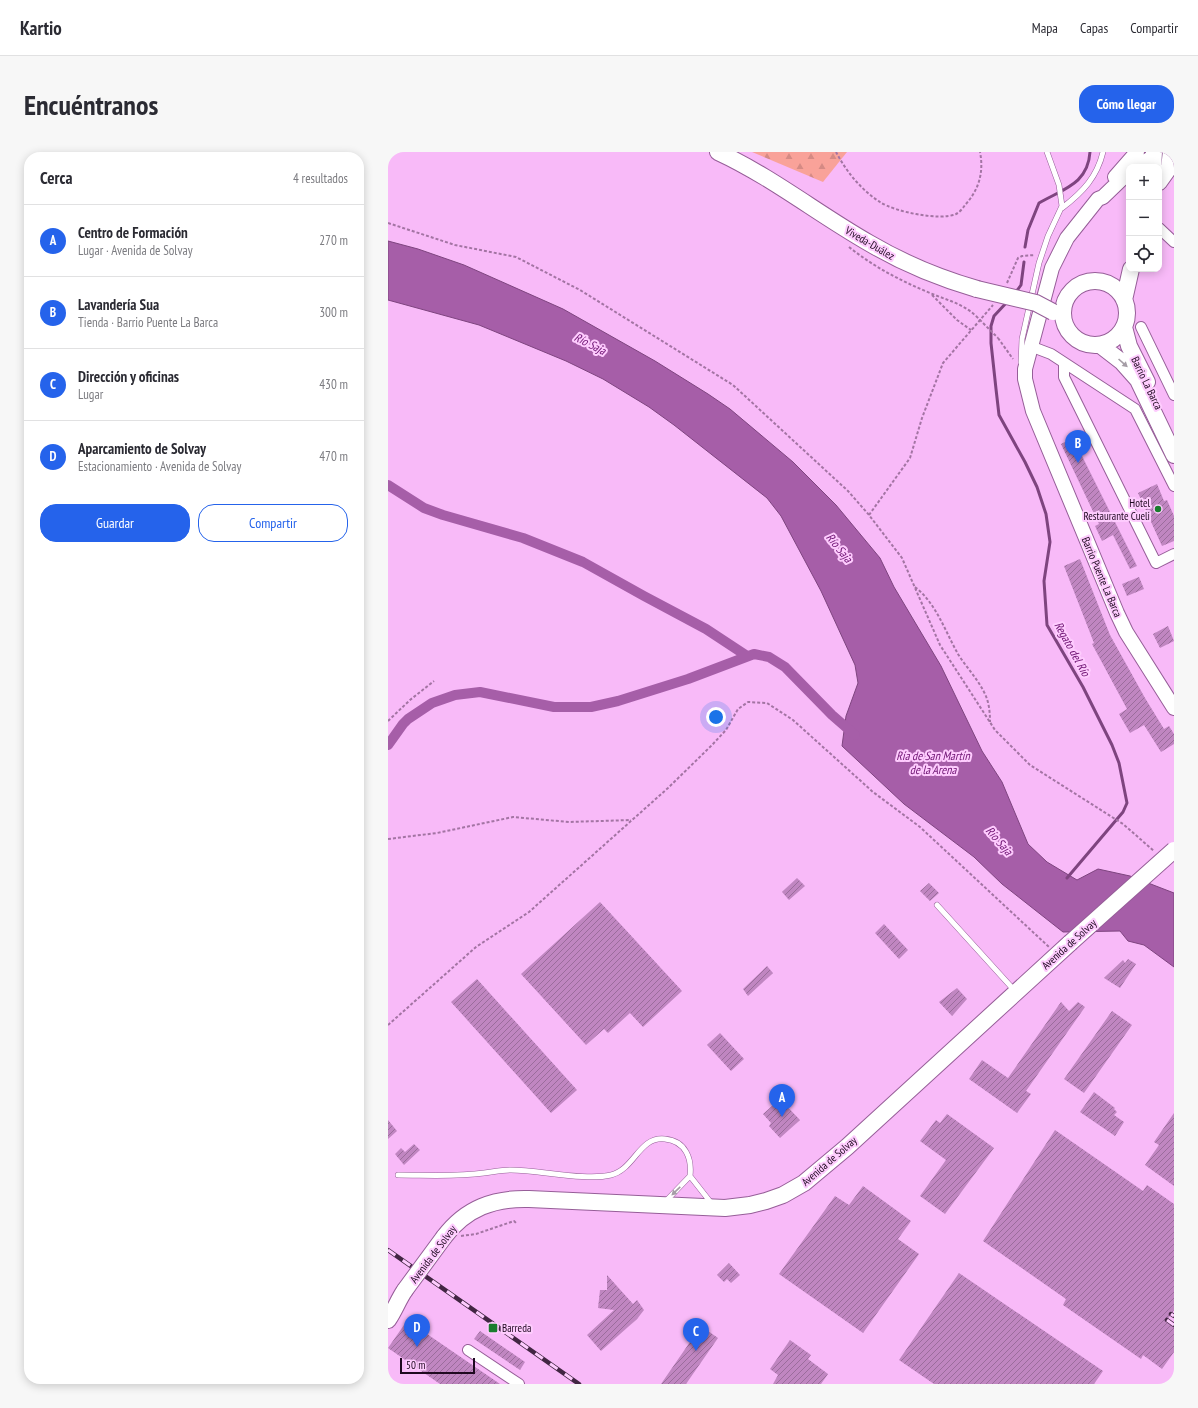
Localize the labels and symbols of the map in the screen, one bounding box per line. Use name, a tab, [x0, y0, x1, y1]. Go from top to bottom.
street label: Viveda-Duález	[842, 223, 897, 263]
water label: Río Saja	[572, 329, 610, 358]
street label: Barrio La Barca	[1128, 354, 1166, 412]
one-way arrow	[1117, 359, 1128, 368]
pin: B	[1065, 430, 1091, 463]
place label: Hotel Restaurante Cueli	[1083, 496, 1150, 523]
marker: Hotel Restaurante Cueli	[1153, 504, 1163, 514]
water label: Río Saja	[823, 530, 856, 566]
street label: Barrio Puente La Barca	[1079, 535, 1125, 619]
water label: Regato del Río	[1051, 619, 1094, 679]
your location	[706, 707, 726, 727]
water label: Ría de San Martín de la Arena	[896, 748, 970, 777]
water label: Río Saja	[983, 823, 1017, 859]
street label: Avenida de Solvay	[1039, 915, 1100, 972]
pin: A	[769, 1084, 795, 1117]
street label: Avenida de Solvay	[798, 1133, 860, 1189]
one-way arrow	[672, 1186, 681, 1195]
street label: Avenida de Solvay	[407, 1222, 460, 1286]
pin: D	[404, 1314, 430, 1347]
pin: C	[683, 1318, 709, 1351]
place label: Barreda	[502, 1321, 531, 1335]
marker: Barreda	[487, 1322, 499, 1334]
scale bar	[400, 1356, 475, 1375]

